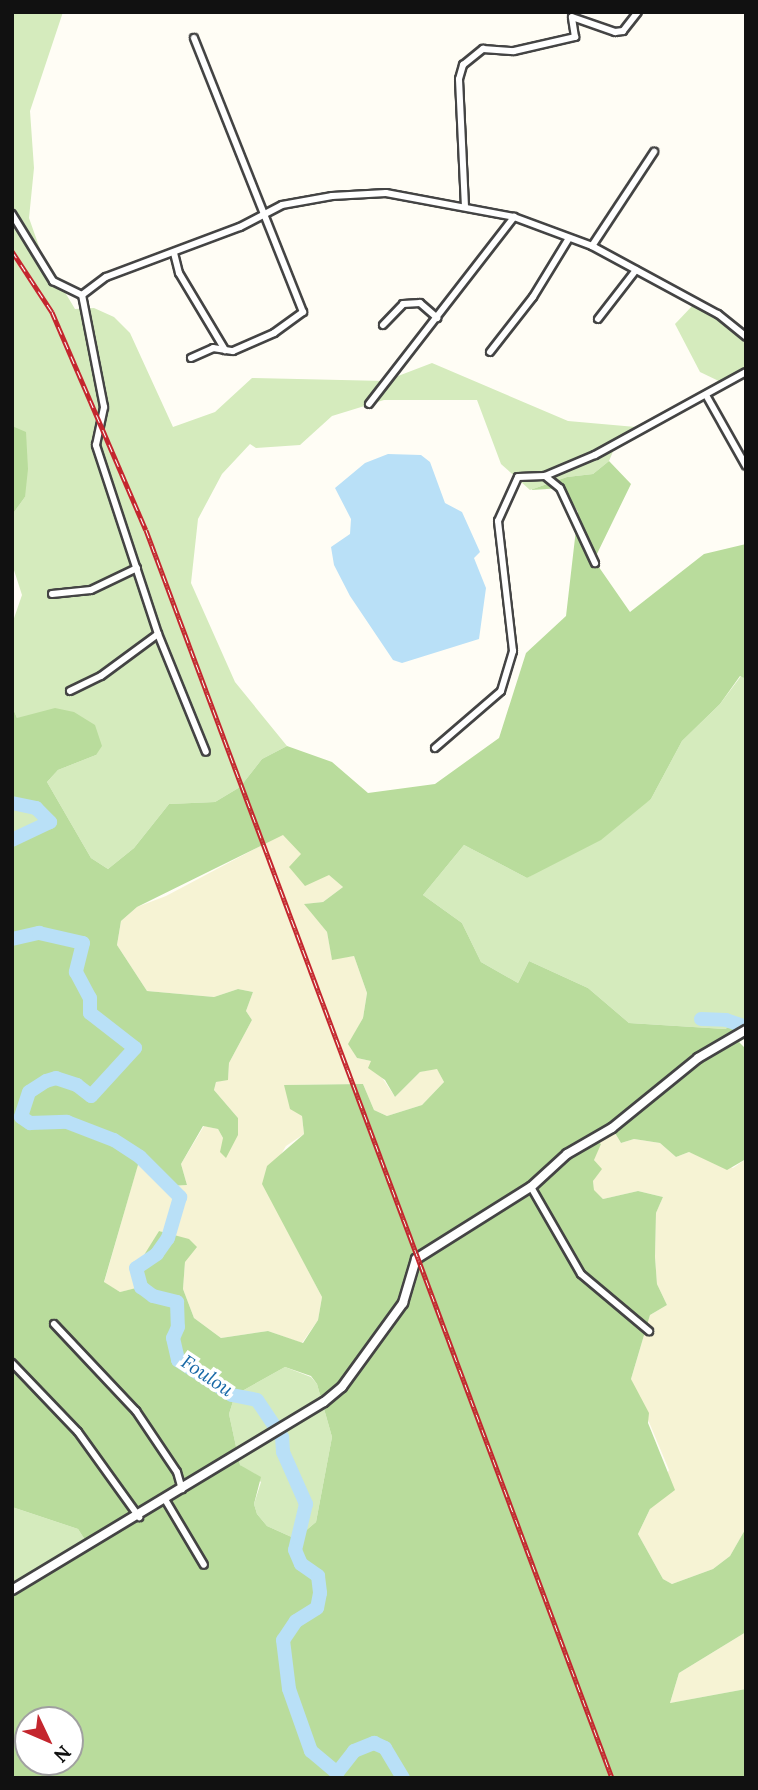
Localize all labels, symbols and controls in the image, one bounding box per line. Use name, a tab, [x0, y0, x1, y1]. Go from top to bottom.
water label: Foulou	[177, 1351, 237, 1401]
north arrow	[14, 1706, 84, 1776]
text: N	[49, 1741, 76, 1768]

